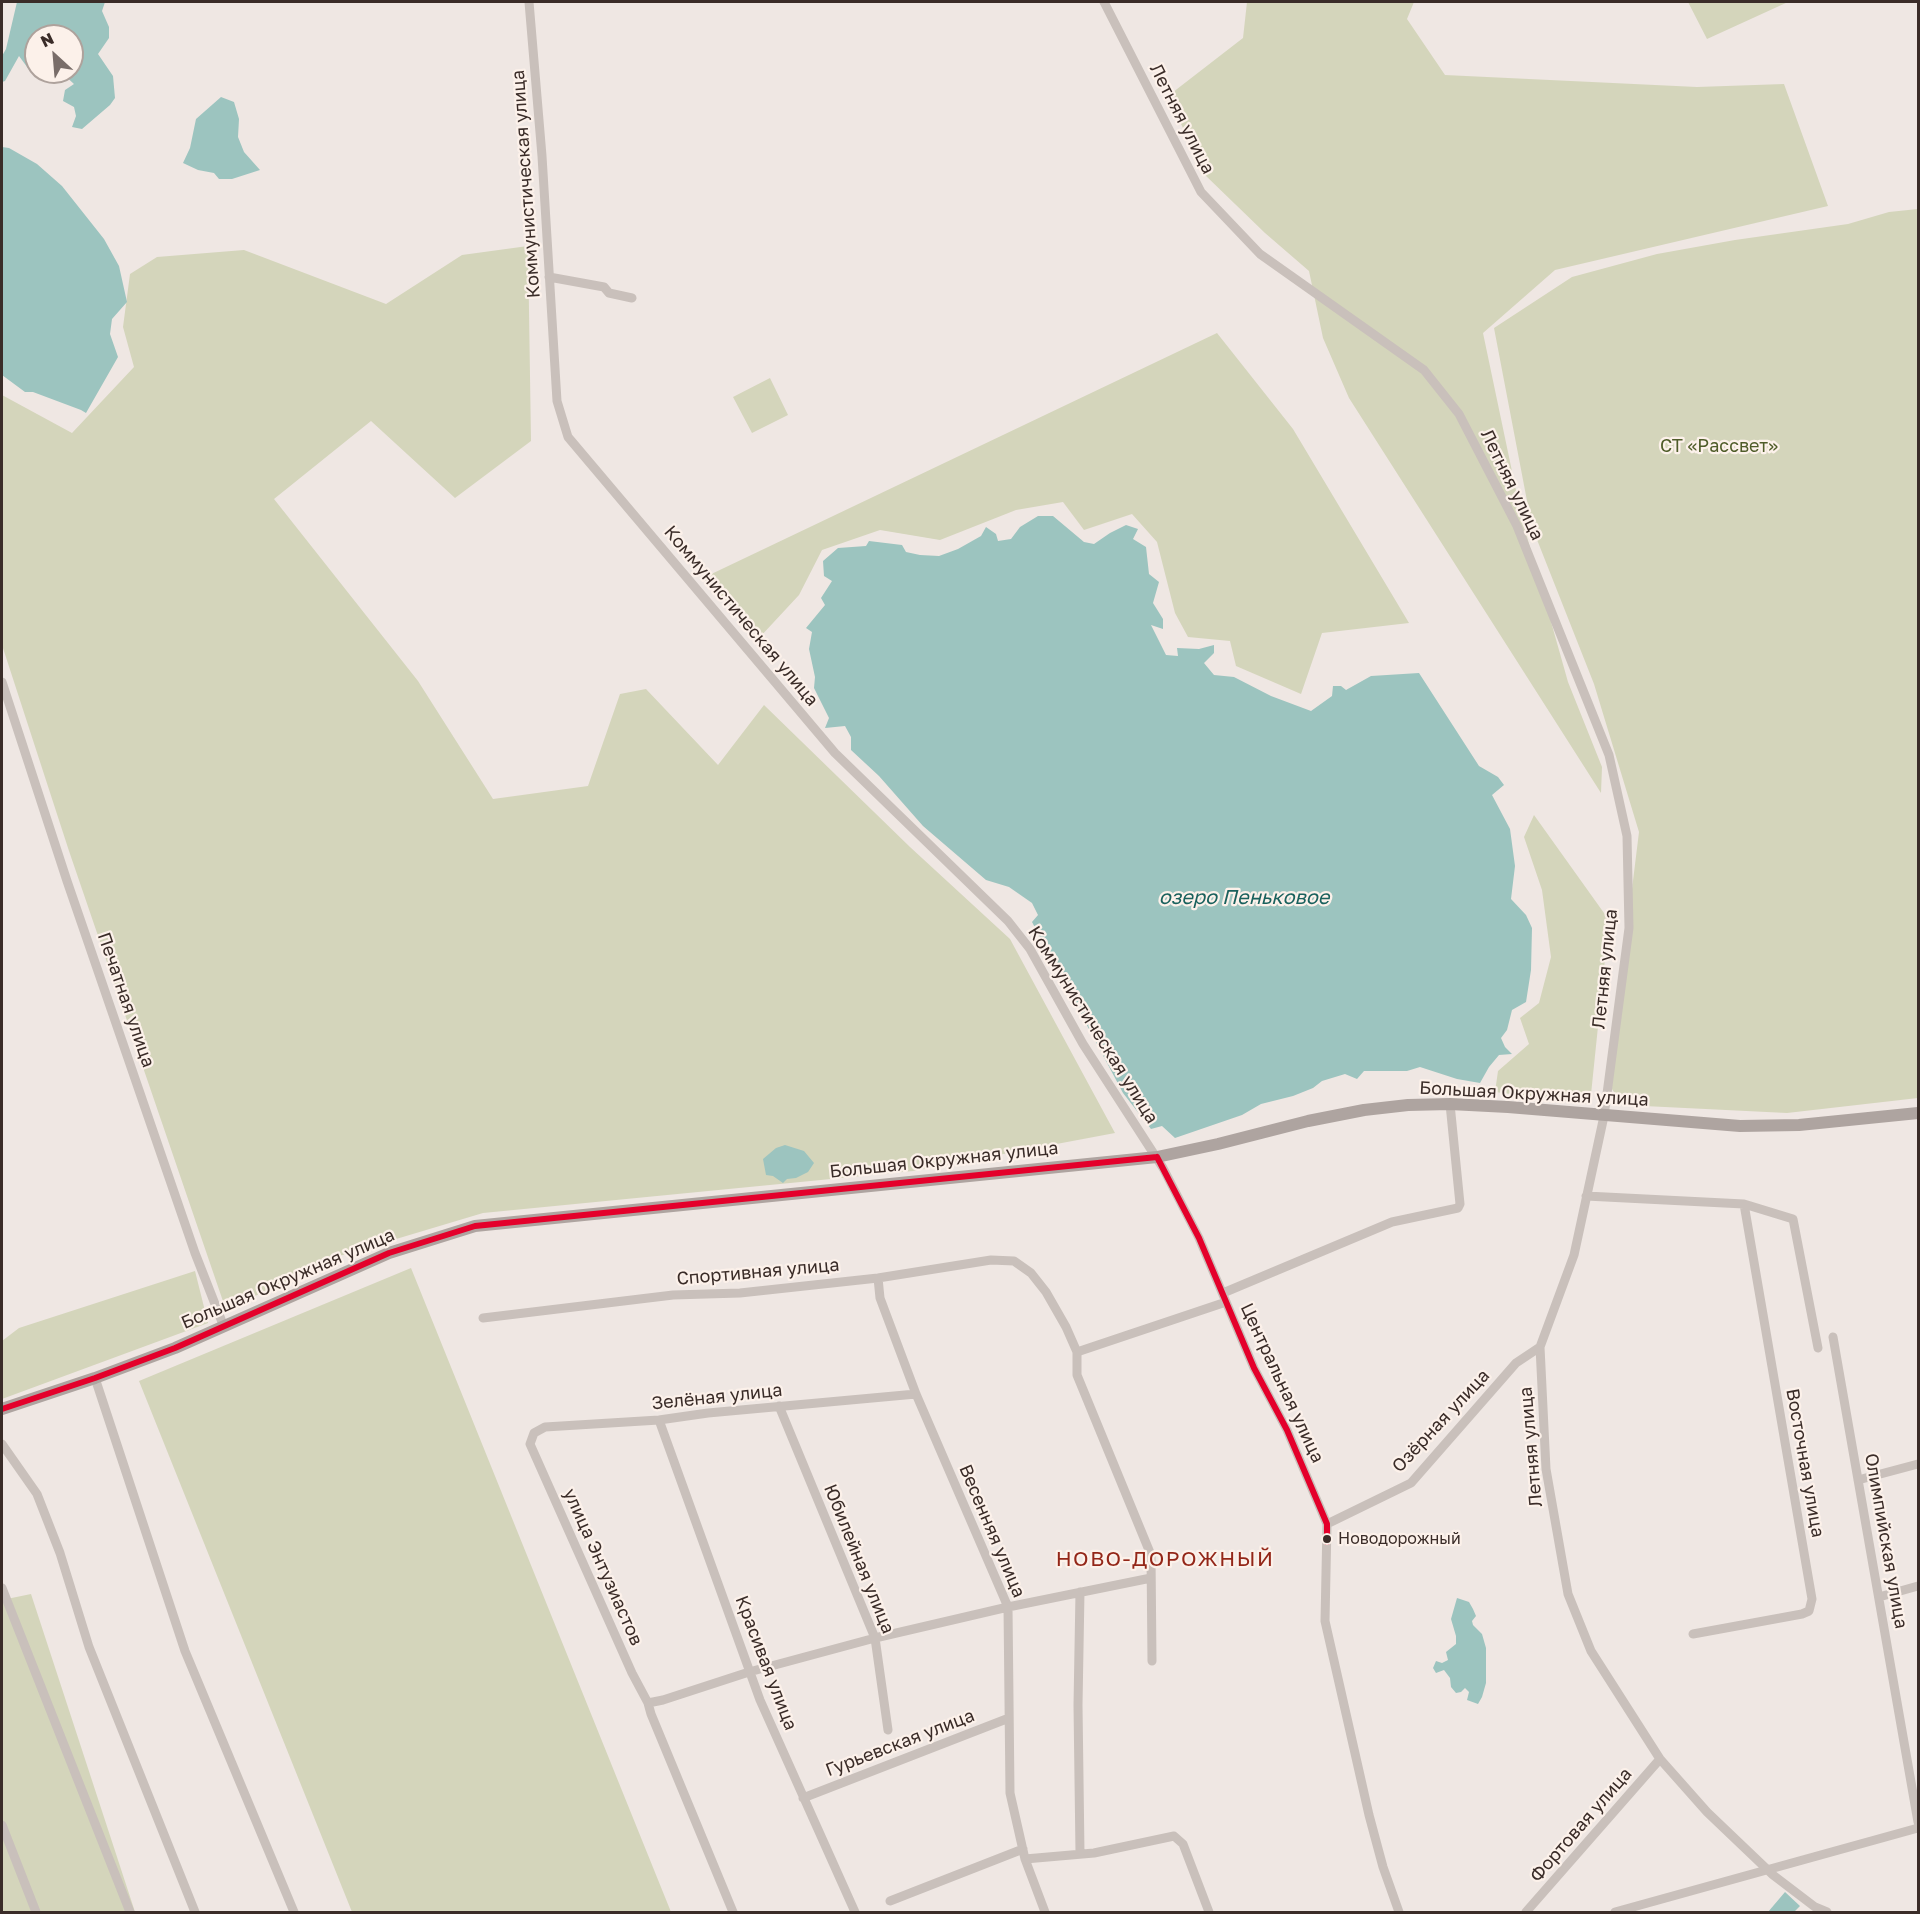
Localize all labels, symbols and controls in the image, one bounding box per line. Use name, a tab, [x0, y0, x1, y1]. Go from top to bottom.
north arrow	[24, 24, 84, 84]
text: N	[37, 28, 57, 51]
street label: Летняя улица	[1145, 60, 1219, 178]
street label: Коммунистическая улица	[507, 69, 545, 299]
street label: Летняя улица	[1476, 426, 1548, 544]
park label: СТ «Рассвет»	[1660, 435, 1778, 457]
street label: Коммунистическая улица	[659, 521, 823, 711]
water label: озеро Пеньковое	[1159, 886, 1329, 910]
street label: Летняя улица	[1588, 908, 1622, 1030]
street label: Коммунистическая улица	[1023, 922, 1163, 1128]
street label: Печатная улица	[93, 930, 159, 1070]
street label: Большая Окружная улица	[1419, 1077, 1649, 1111]
street label: Большая Окружная улица	[829, 1137, 1059, 1183]
street label: Большая Окружная улица	[178, 1224, 398, 1334]
street label: Спортивная улица	[676, 1254, 840, 1290]
street label: Центральная улица	[1236, 1300, 1328, 1466]
street label: Озёрная улица	[1388, 1365, 1494, 1477]
street label: Зелёная улица	[651, 1379, 783, 1415]
street label: Летняя улица	[1515, 1386, 1547, 1508]
street label: Восточная улица	[1781, 1387, 1829, 1539]
street label: Олимпийская улица	[1860, 1452, 1912, 1630]
street label: Весенняя улица	[954, 1461, 1030, 1601]
street label: Юбилейная улица	[819, 1481, 899, 1637]
street label: улица Энтузиастов	[559, 1485, 647, 1649]
place label: Новодорожный	[1338, 1529, 1461, 1549]
marker: Новодорожный	[1321, 1533, 1333, 1545]
district label: НОВО-ДОРОЖНЫЙ	[1056, 1546, 1274, 1572]
street label: Красивая улица	[730, 1593, 802, 1733]
street label: Гурьевская улица	[823, 1705, 977, 1781]
street label: Фортовая улица	[1525, 1763, 1637, 1887]

